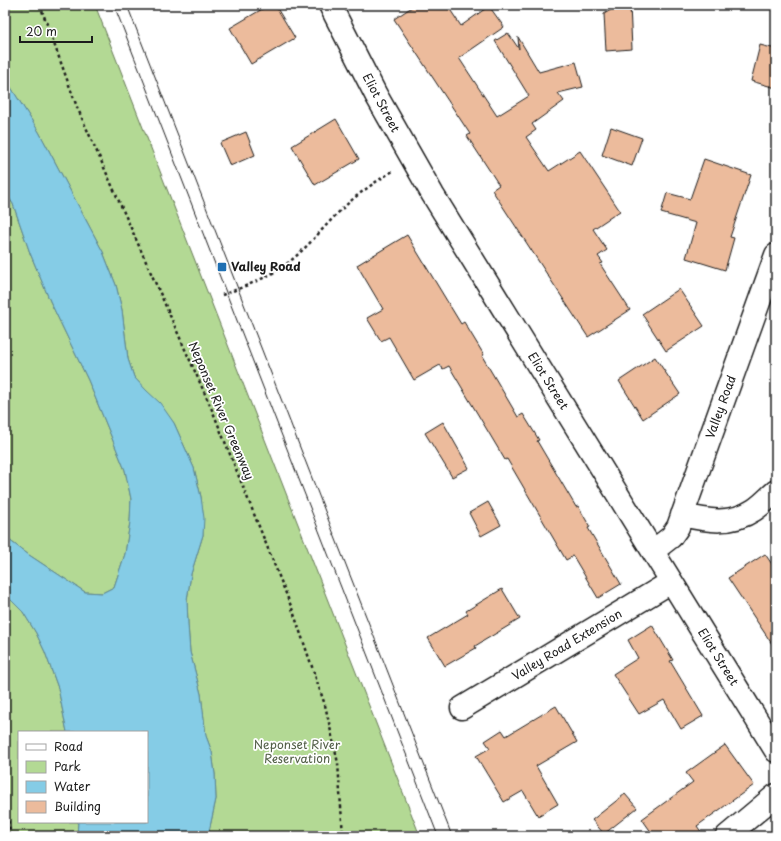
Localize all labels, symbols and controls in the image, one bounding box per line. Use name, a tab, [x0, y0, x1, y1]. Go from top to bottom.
scale bar	[20, 18, 92, 44]
text: 20 m	[26, 22, 57, 40]
street label: Eliot Street	[359, 70, 405, 135]
place label: Valley Road	[231, 257, 301, 275]
marker: Valley Road	[216, 261, 228, 273]
street label: Neponset River Greenway	[185, 339, 259, 482]
street label: Eliot Street	[524, 348, 574, 413]
street label: Valley Road	[700, 372, 740, 441]
street label: Valley Road Extension	[508, 604, 625, 684]
street label: Eliot Street	[694, 624, 744, 689]
legend	[18, 731, 148, 823]
park label: Neponset River Reservation	[254, 735, 341, 767]
text: Road	[54, 737, 83, 755]
text: Park	[54, 757, 81, 775]
text: Water	[54, 777, 91, 795]
text: Building	[54, 797, 101, 815]

